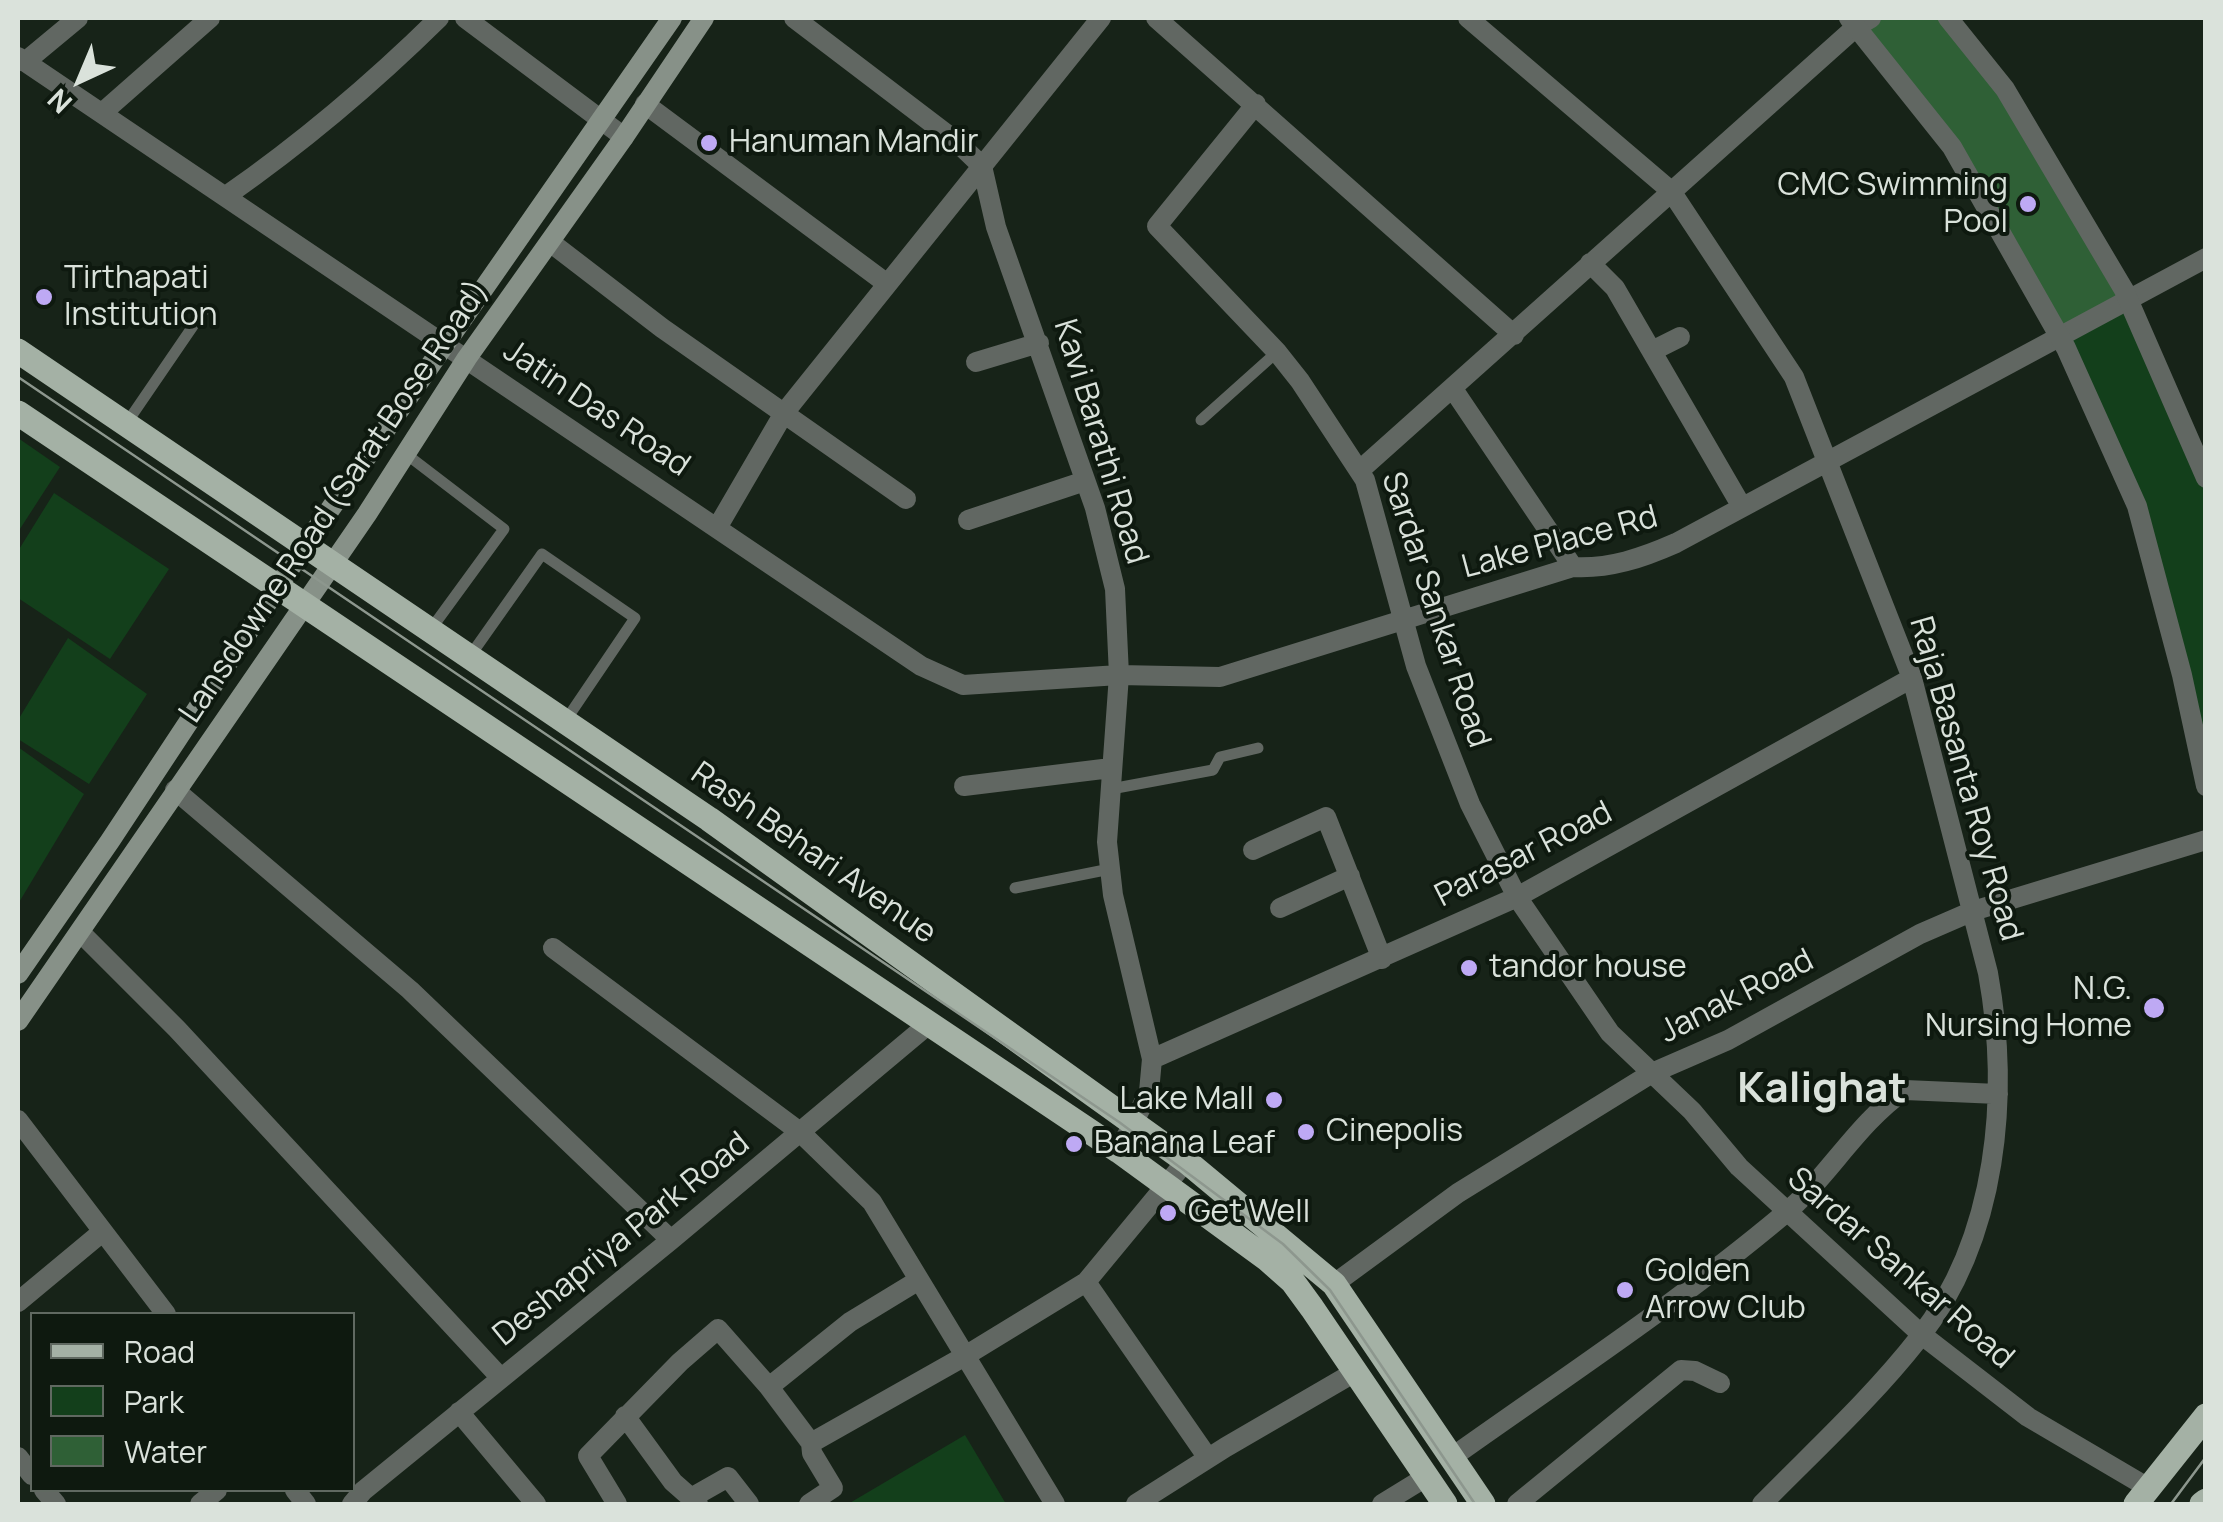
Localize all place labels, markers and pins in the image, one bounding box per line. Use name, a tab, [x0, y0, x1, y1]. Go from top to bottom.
place label: Hanuman Mandir	[729, 124, 979, 162]
marker: Hanuman Mandir	[698, 132, 720, 154]
place label: CMC Swimming Pool	[1777, 167, 2008, 242]
marker: CMC Swimming Pool	[2017, 193, 2039, 215]
place label: Tirthapati Institution	[64, 260, 218, 335]
marker: Tirthapati Institution	[33, 286, 55, 308]
place label: tandor house	[1489, 949, 1687, 987]
marker: tandor house	[1458, 957, 1480, 979]
place label: N.G. Nursing Home	[1925, 971, 2132, 1046]
marker: N.G. Nursing Home	[2141, 995, 2167, 1021]
place label: Lake Mall	[1120, 1081, 1254, 1119]
marker: Lake Mall	[1263, 1089, 1285, 1111]
place label: Cinepolis	[1326, 1113, 1463, 1151]
marker: Cinepolis	[1295, 1121, 1317, 1143]
place label: Banana Leaf	[1094, 1125, 1275, 1163]
marker: Banana Leaf	[1063, 1133, 1085, 1155]
place label: Get Well	[1188, 1194, 1310, 1232]
marker: Get Well	[1157, 1202, 1179, 1224]
place label: Golden Arrow Club	[1645, 1253, 1806, 1328]
marker: Golden Arrow Club	[1614, 1279, 1636, 1301]

